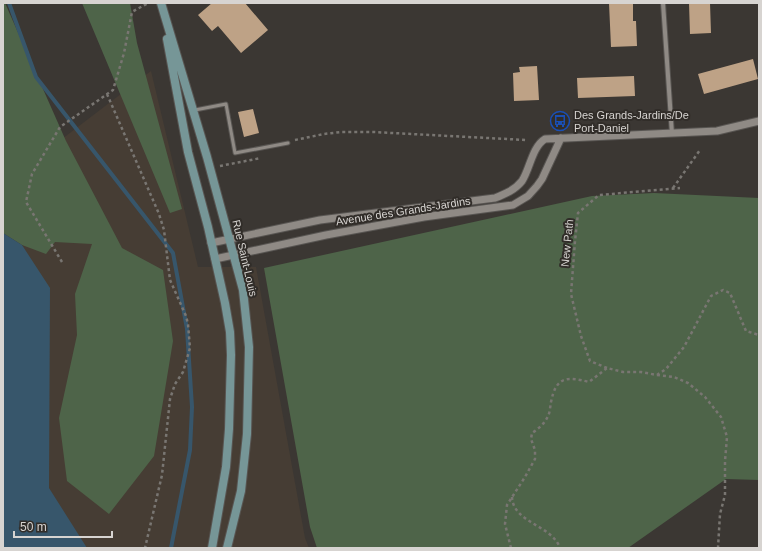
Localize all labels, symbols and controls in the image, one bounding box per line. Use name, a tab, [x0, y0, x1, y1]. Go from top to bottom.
place label: Des Grands-Jardins/De Port-Daniel	[574, 109, 689, 134]
bus stop icon: Des Grands-Jardins/De Port-Daniel	[549, 110, 571, 132]
street label: Avenue des Grands-Jardins	[335, 194, 472, 228]
street label: Rue Saint-Louis	[230, 219, 260, 298]
street label: New Path	[559, 219, 575, 267]
scale bar	[14, 513, 112, 539]
text: 50 m	[20, 520, 47, 534]

